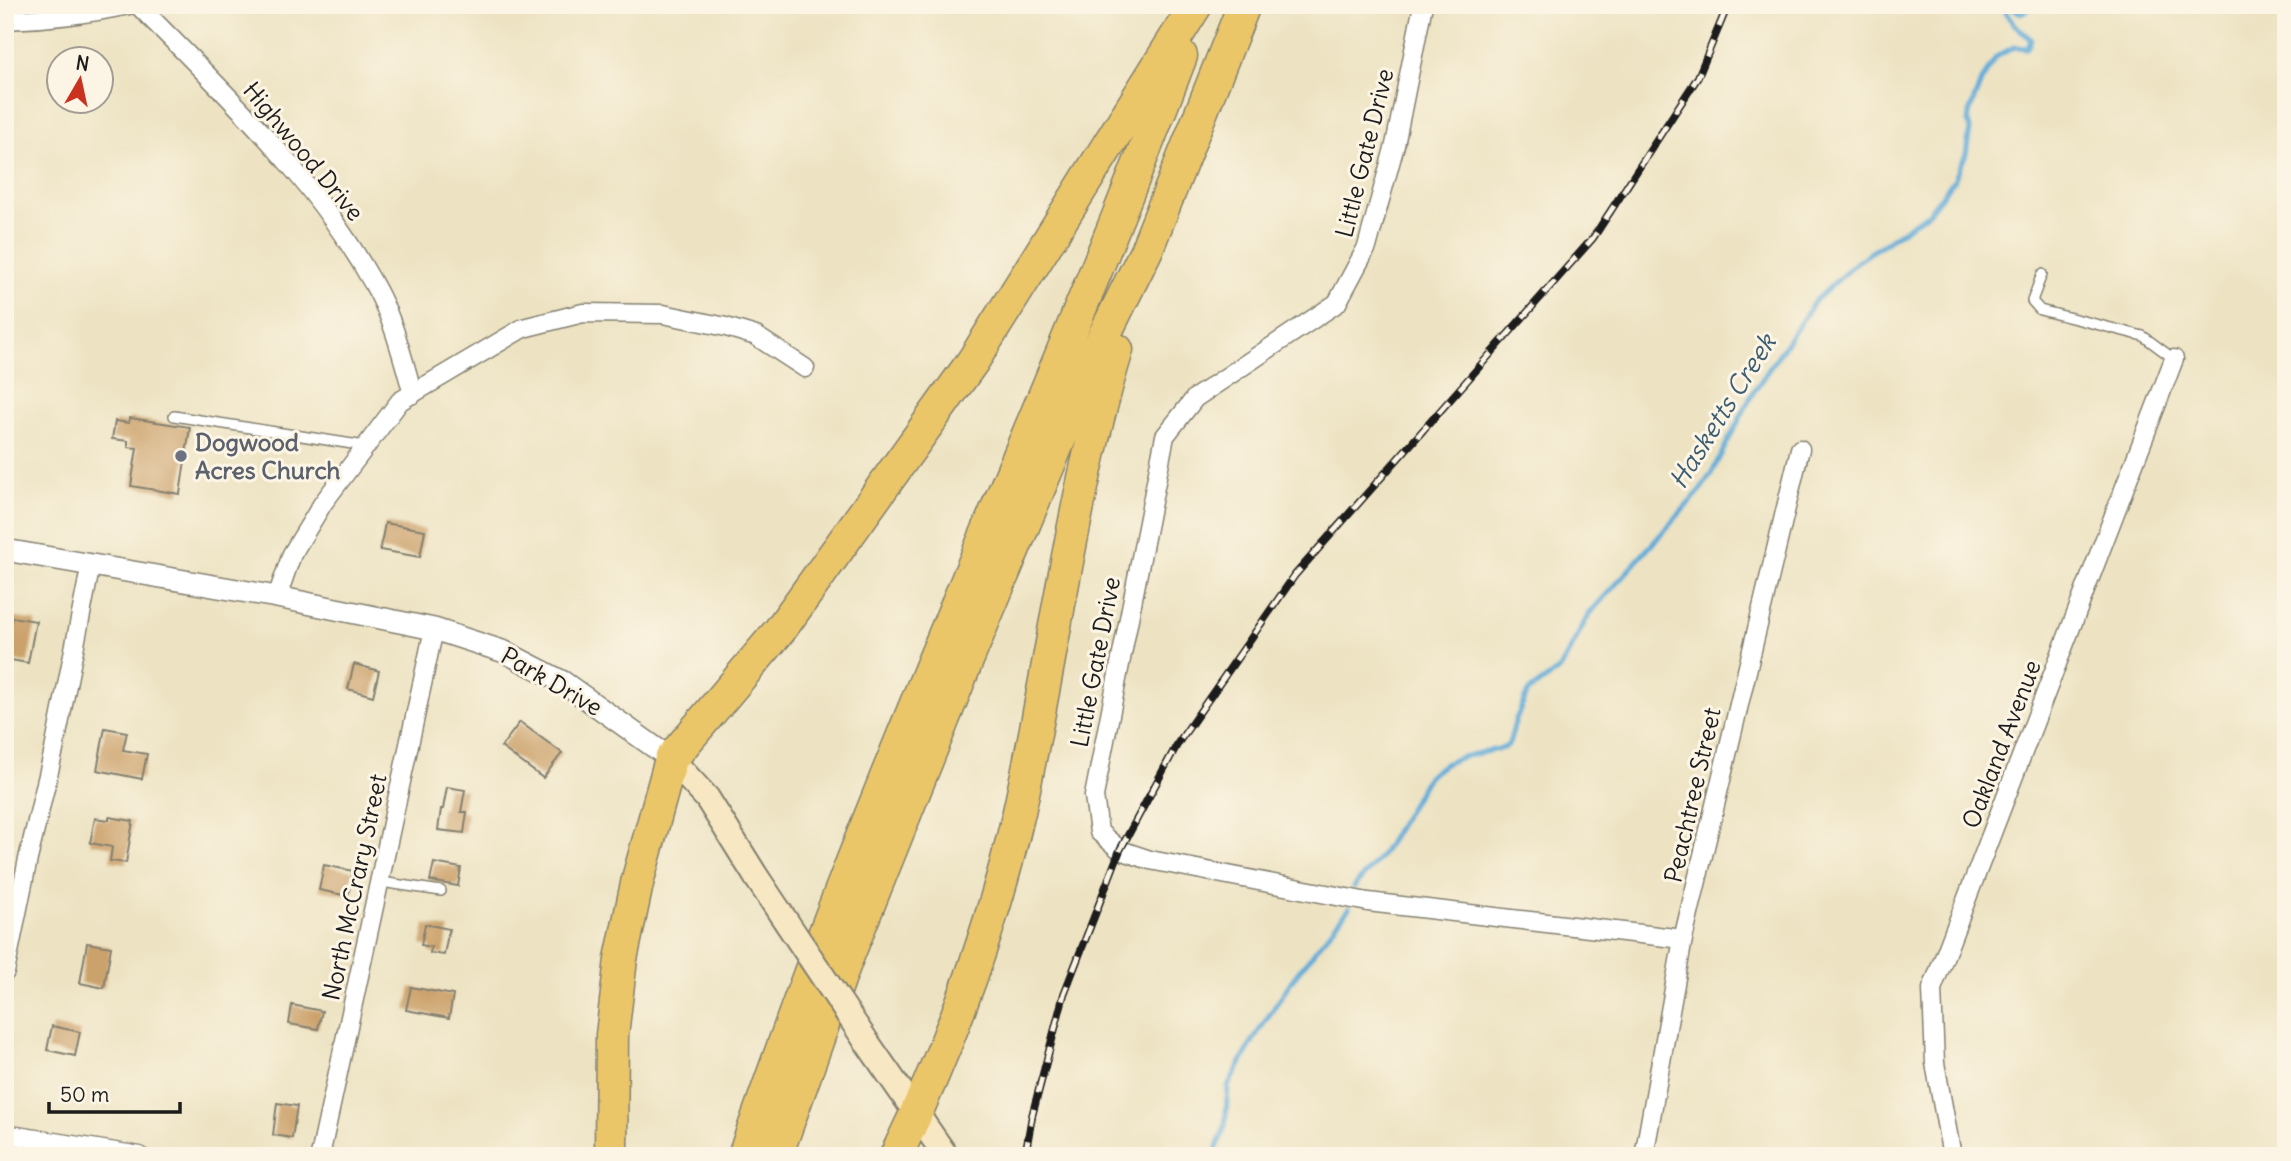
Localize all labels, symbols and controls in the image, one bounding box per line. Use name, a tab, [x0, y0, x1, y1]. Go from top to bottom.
north arrow	[46, 46, 116, 116]
text: N	[74, 50, 91, 76]
street label: Little Gate Drive	[1329, 65, 1399, 241]
street label: Highwood Drive	[237, 75, 371, 227]
water label: Hasketts Creek	[1661, 326, 1784, 494]
place label: Dogwood Acres Church	[195, 427, 341, 485]
marker: Dogwood Acres Church	[173, 448, 189, 464]
street label: Little Gate Drive	[1064, 574, 1126, 750]
street label: Park Drive	[496, 640, 608, 722]
street label: Oakland Avenue	[1955, 656, 2047, 832]
street label: Peachtree Street	[1657, 705, 1727, 885]
street label: North McCrary Street	[315, 771, 393, 1003]
scale bar	[49, 1070, 180, 1114]
text: 50 m	[60, 1081, 109, 1108]

